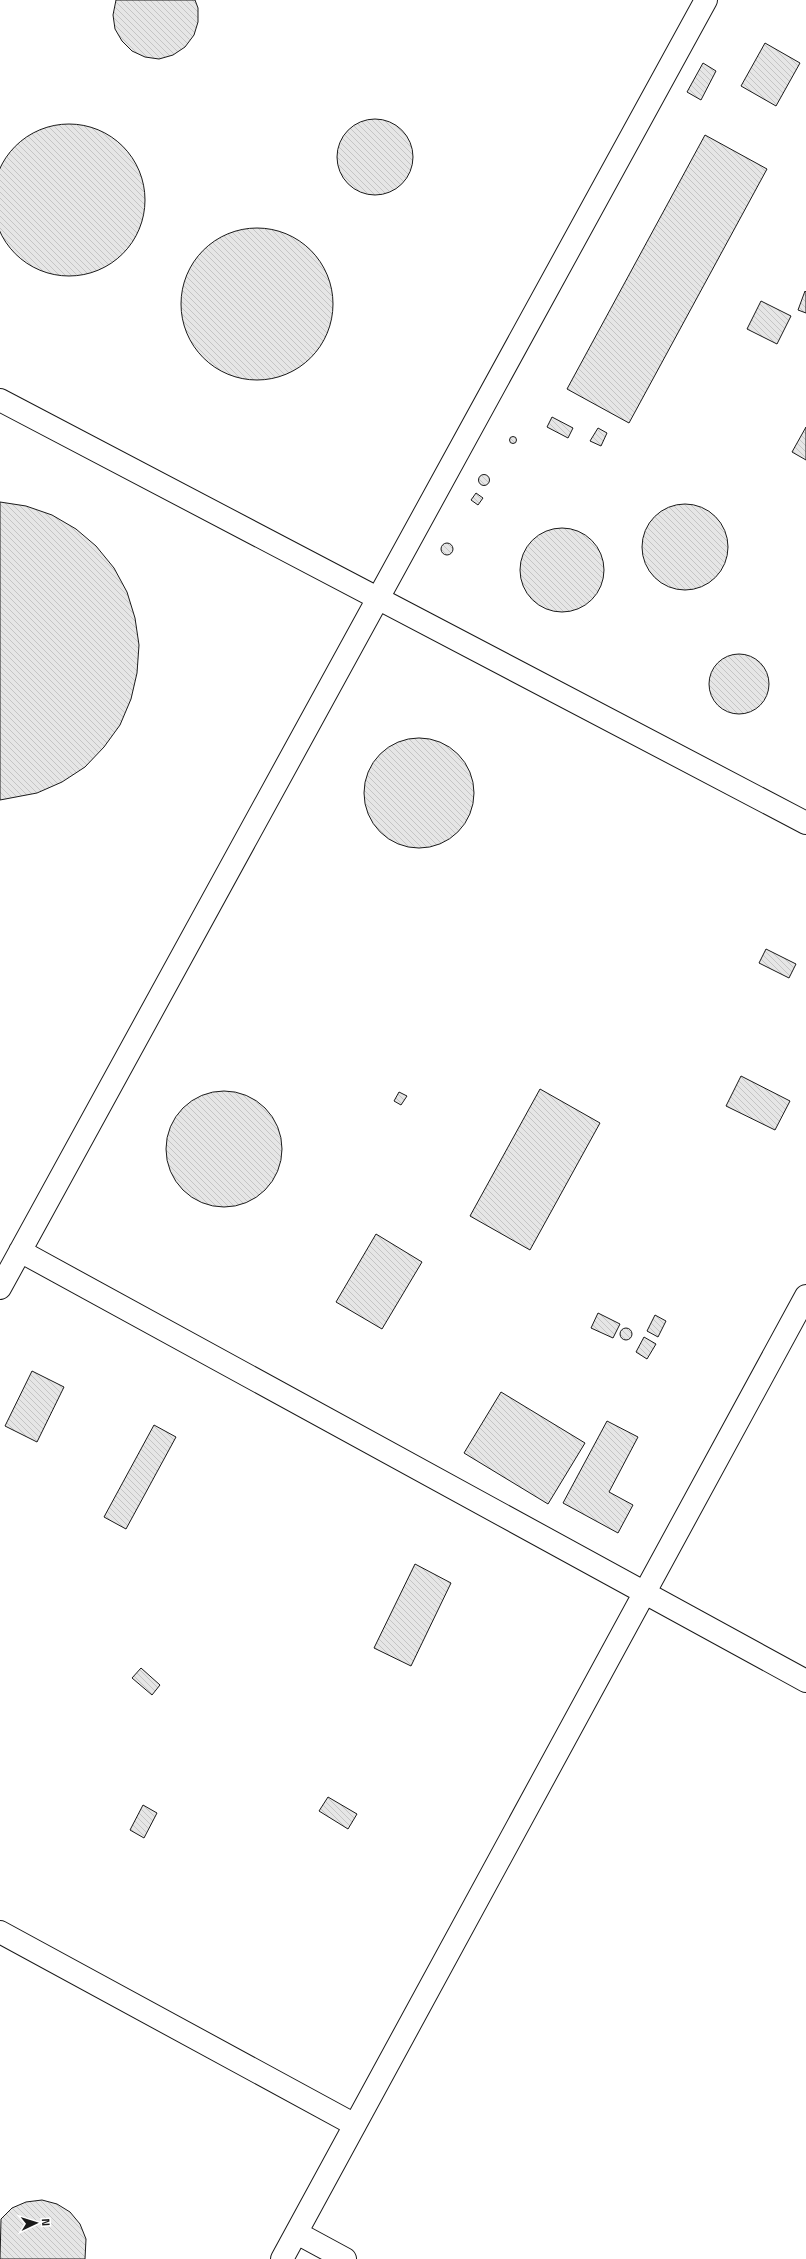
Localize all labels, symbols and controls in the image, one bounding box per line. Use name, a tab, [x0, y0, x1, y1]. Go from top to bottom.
north arrow	[16, 2203, 56, 2243]
text: N	[38, 2218, 54, 2227]

